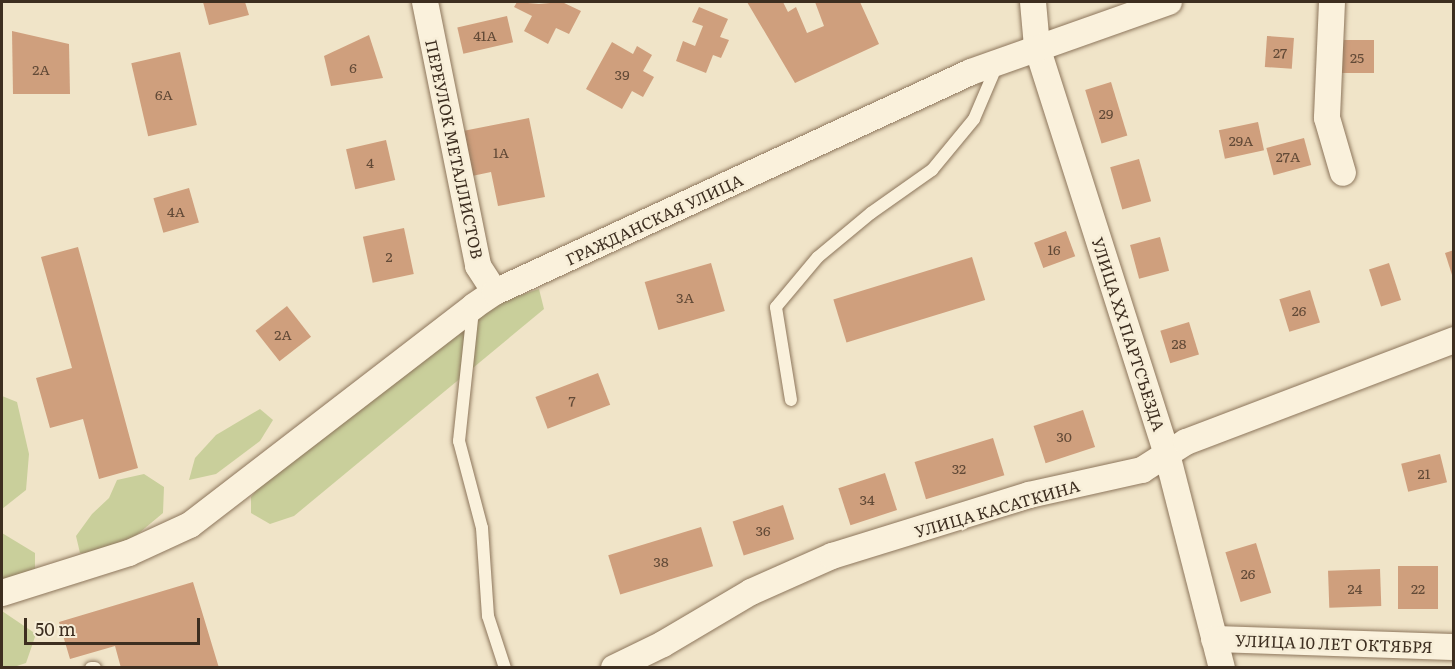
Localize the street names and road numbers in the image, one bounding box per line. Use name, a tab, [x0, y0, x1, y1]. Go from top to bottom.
street label: ПЕРЕУЛОК МЕТАЛЛИСТОВ	[422, 38, 488, 260]
street label: ГРАЖДАНСКАЯ УЛИЦА	[562, 169, 746, 269]
street label: УЛИЦА XX ПАРТСЪЕЗДА	[1089, 235, 1169, 433]
street label: УЛИЦА КАСАТКИНА	[912, 475, 1082, 541]
street label: УЛИЦА 10 ЛЕТ ОКТЯБРЯ	[1235, 630, 1433, 656]

